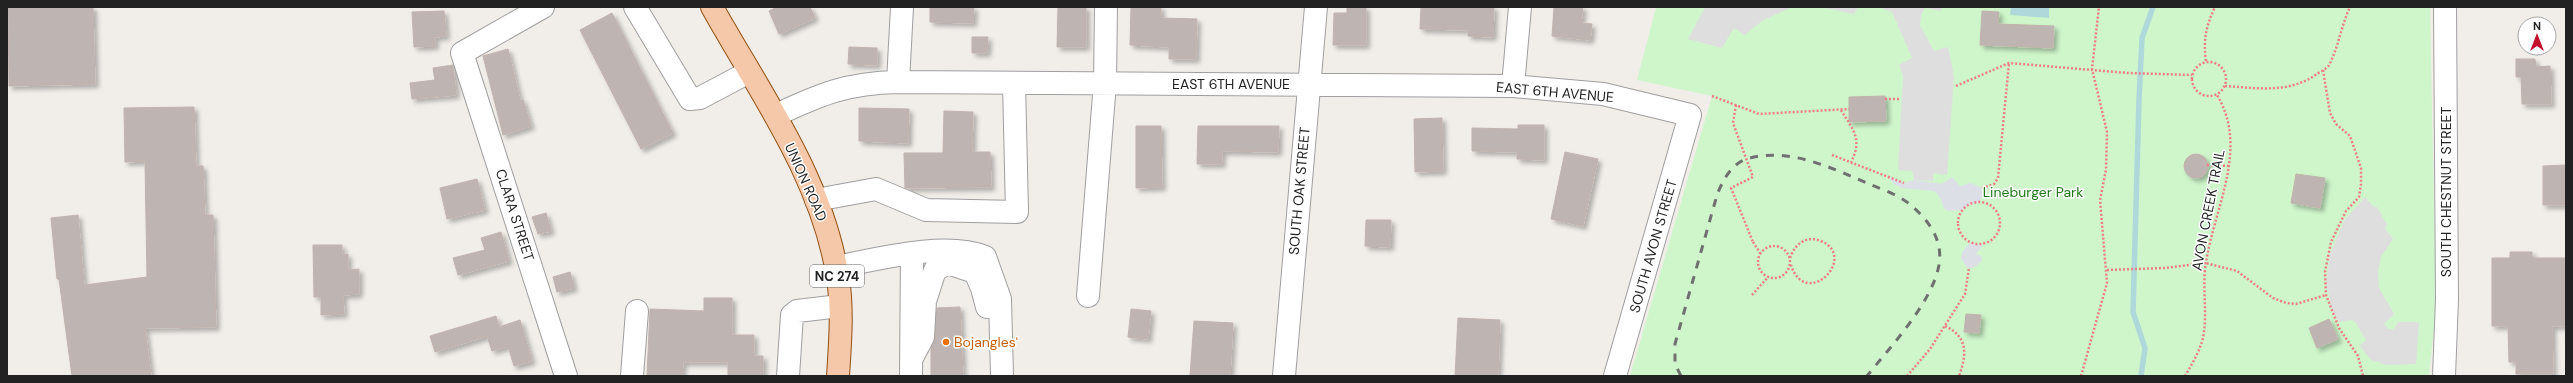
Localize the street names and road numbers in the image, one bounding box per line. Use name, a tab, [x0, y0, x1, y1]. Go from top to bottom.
street label: EAST 6TH AVENUE	[1172, 75, 1290, 93]
street label: EAST 6TH AVENUE	[1495, 78, 1615, 106]
street label: SOUTH CHESTNUT STREET	[2437, 107, 2455, 277]
street label: SOUTH OAK STREET	[1284, 126, 1314, 256]
street label: UNION ROAD	[781, 140, 831, 224]
street label: AVON CREEK TRAIL	[2187, 148, 2229, 272]
street label: CLARA STREET	[492, 167, 538, 263]
street label: SOUTH AVON STREET	[1625, 177, 1681, 315]
road number: NC 274	[810, 265, 864, 287]

